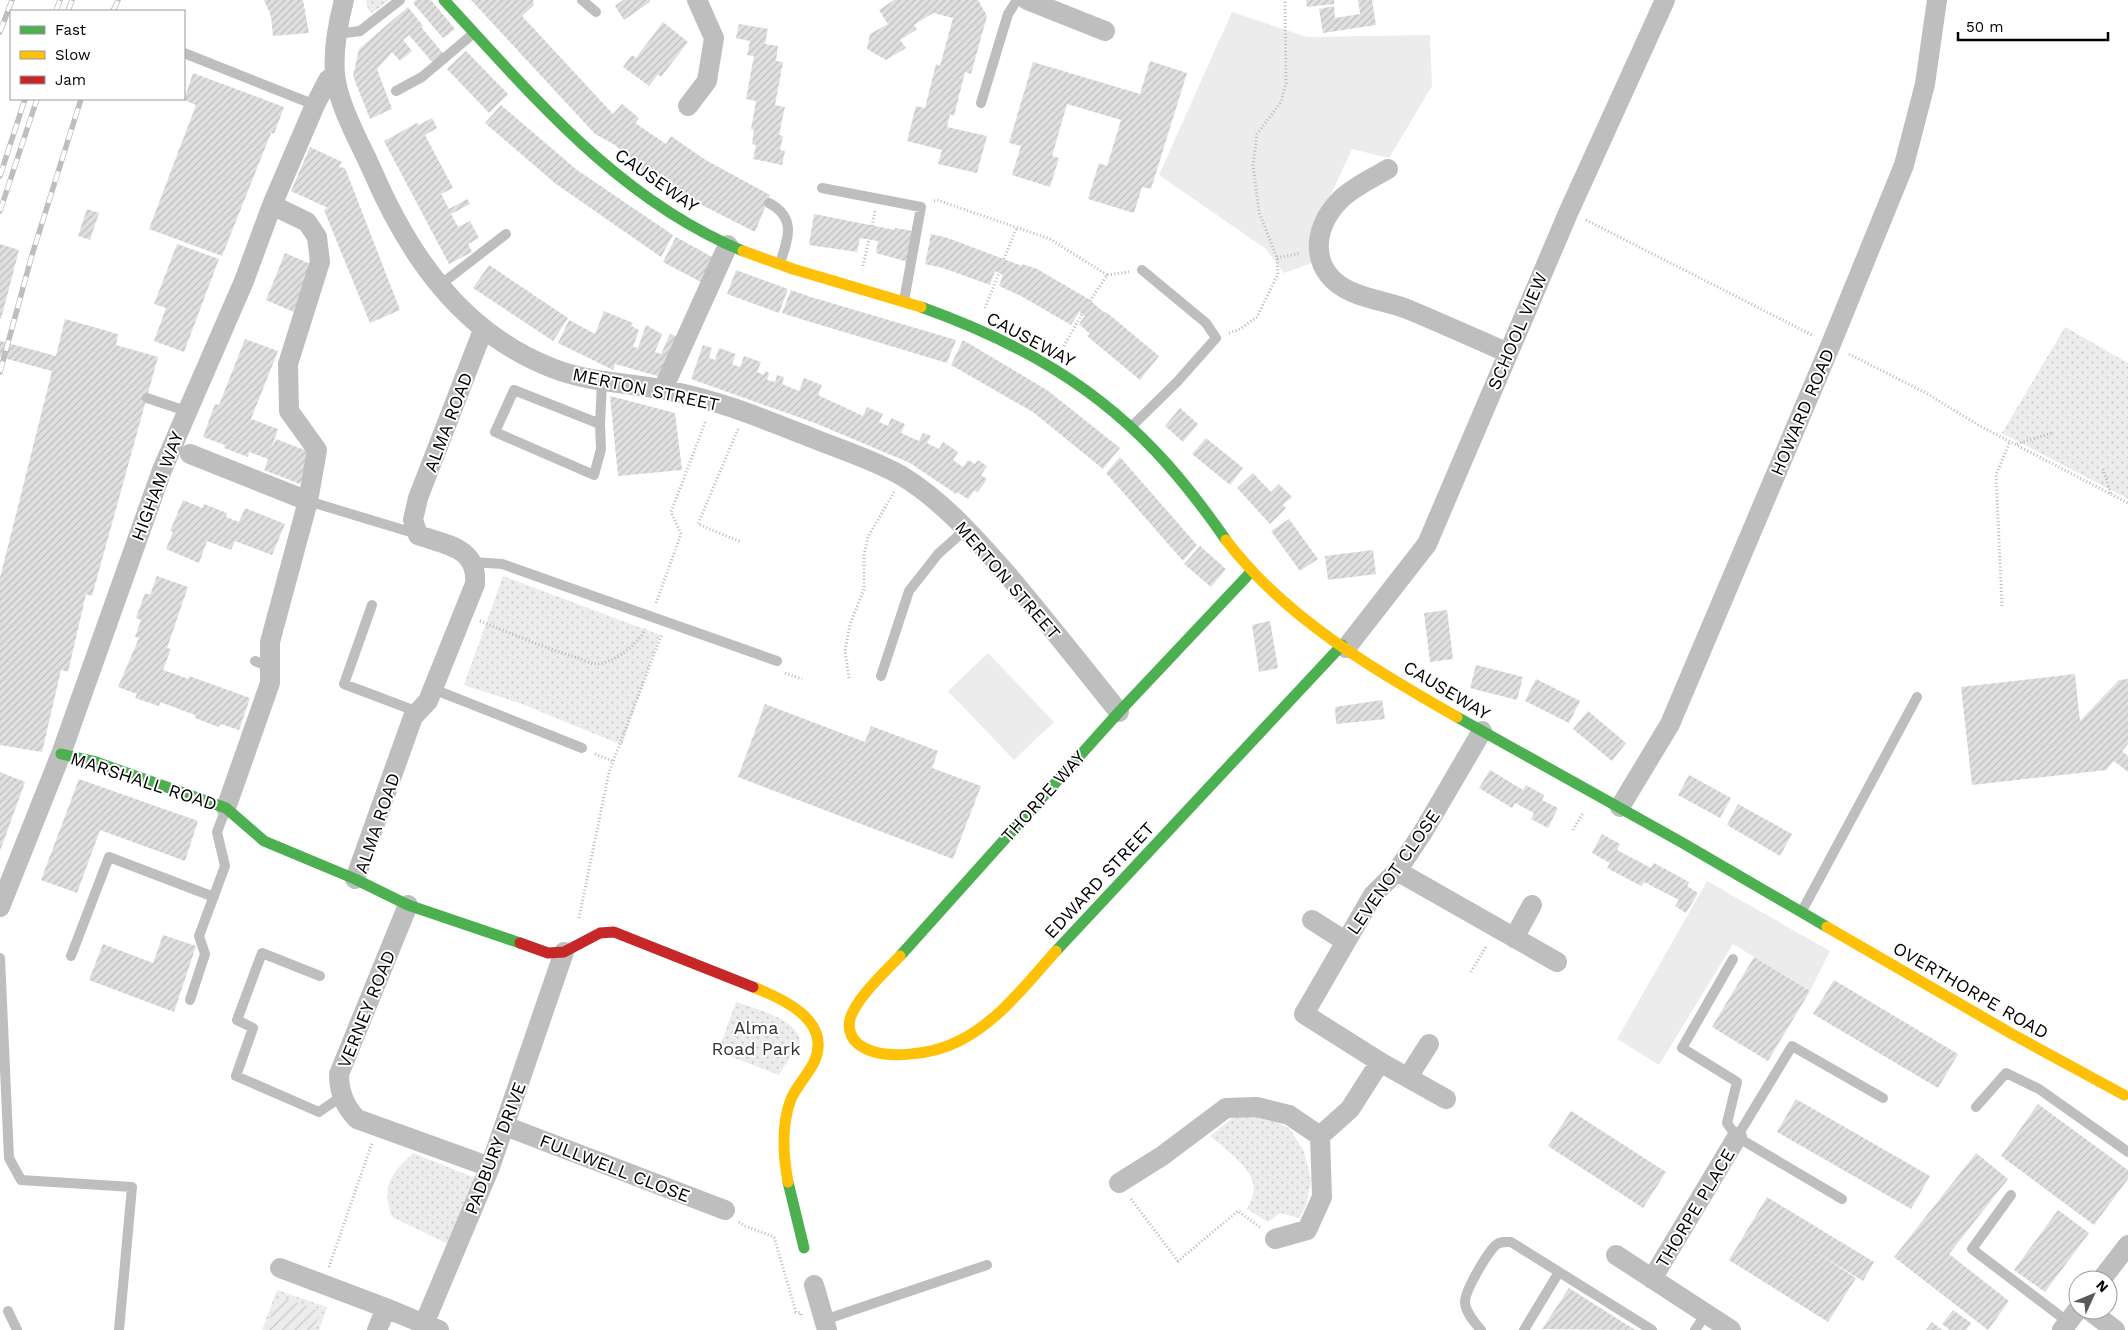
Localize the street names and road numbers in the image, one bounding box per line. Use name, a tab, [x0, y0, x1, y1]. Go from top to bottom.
street label: CAUSEWAY	[611, 144, 703, 217]
street label: SCHOOL VIEW	[1483, 269, 1551, 393]
street label: CAUSEWAY	[983, 307, 1079, 371]
street label: HOWARD ROAD	[1766, 345, 1838, 479]
street label: MERTON STREET	[571, 363, 721, 415]
street label: ALMA ROAD	[419, 369, 477, 475]
street label: HIGHAM WAY	[127, 428, 188, 544]
street label: MERTON STREET	[951, 517, 1065, 643]
street label: CAUSEWAY	[1400, 656, 1495, 724]
street label: THORPE WAY	[997, 746, 1090, 846]
street label: MARSHALL ROAD	[68, 747, 220, 815]
street label: ALMA ROAD	[350, 770, 404, 876]
street label: LEVENOT CLOSE	[1342, 806, 1444, 938]
street label: EDWARD STREET	[1040, 817, 1158, 943]
street label: OVERTHORPE ROAD	[1890, 937, 2052, 1043]
street label: VERNEY ROAD	[333, 947, 399, 1071]
street label: PADBURY DRIVE	[460, 1079, 530, 1217]
street label: FULLWELL CLOSE	[537, 1130, 693, 1206]
street label: THORPE PLACE	[1651, 1145, 1739, 1271]

